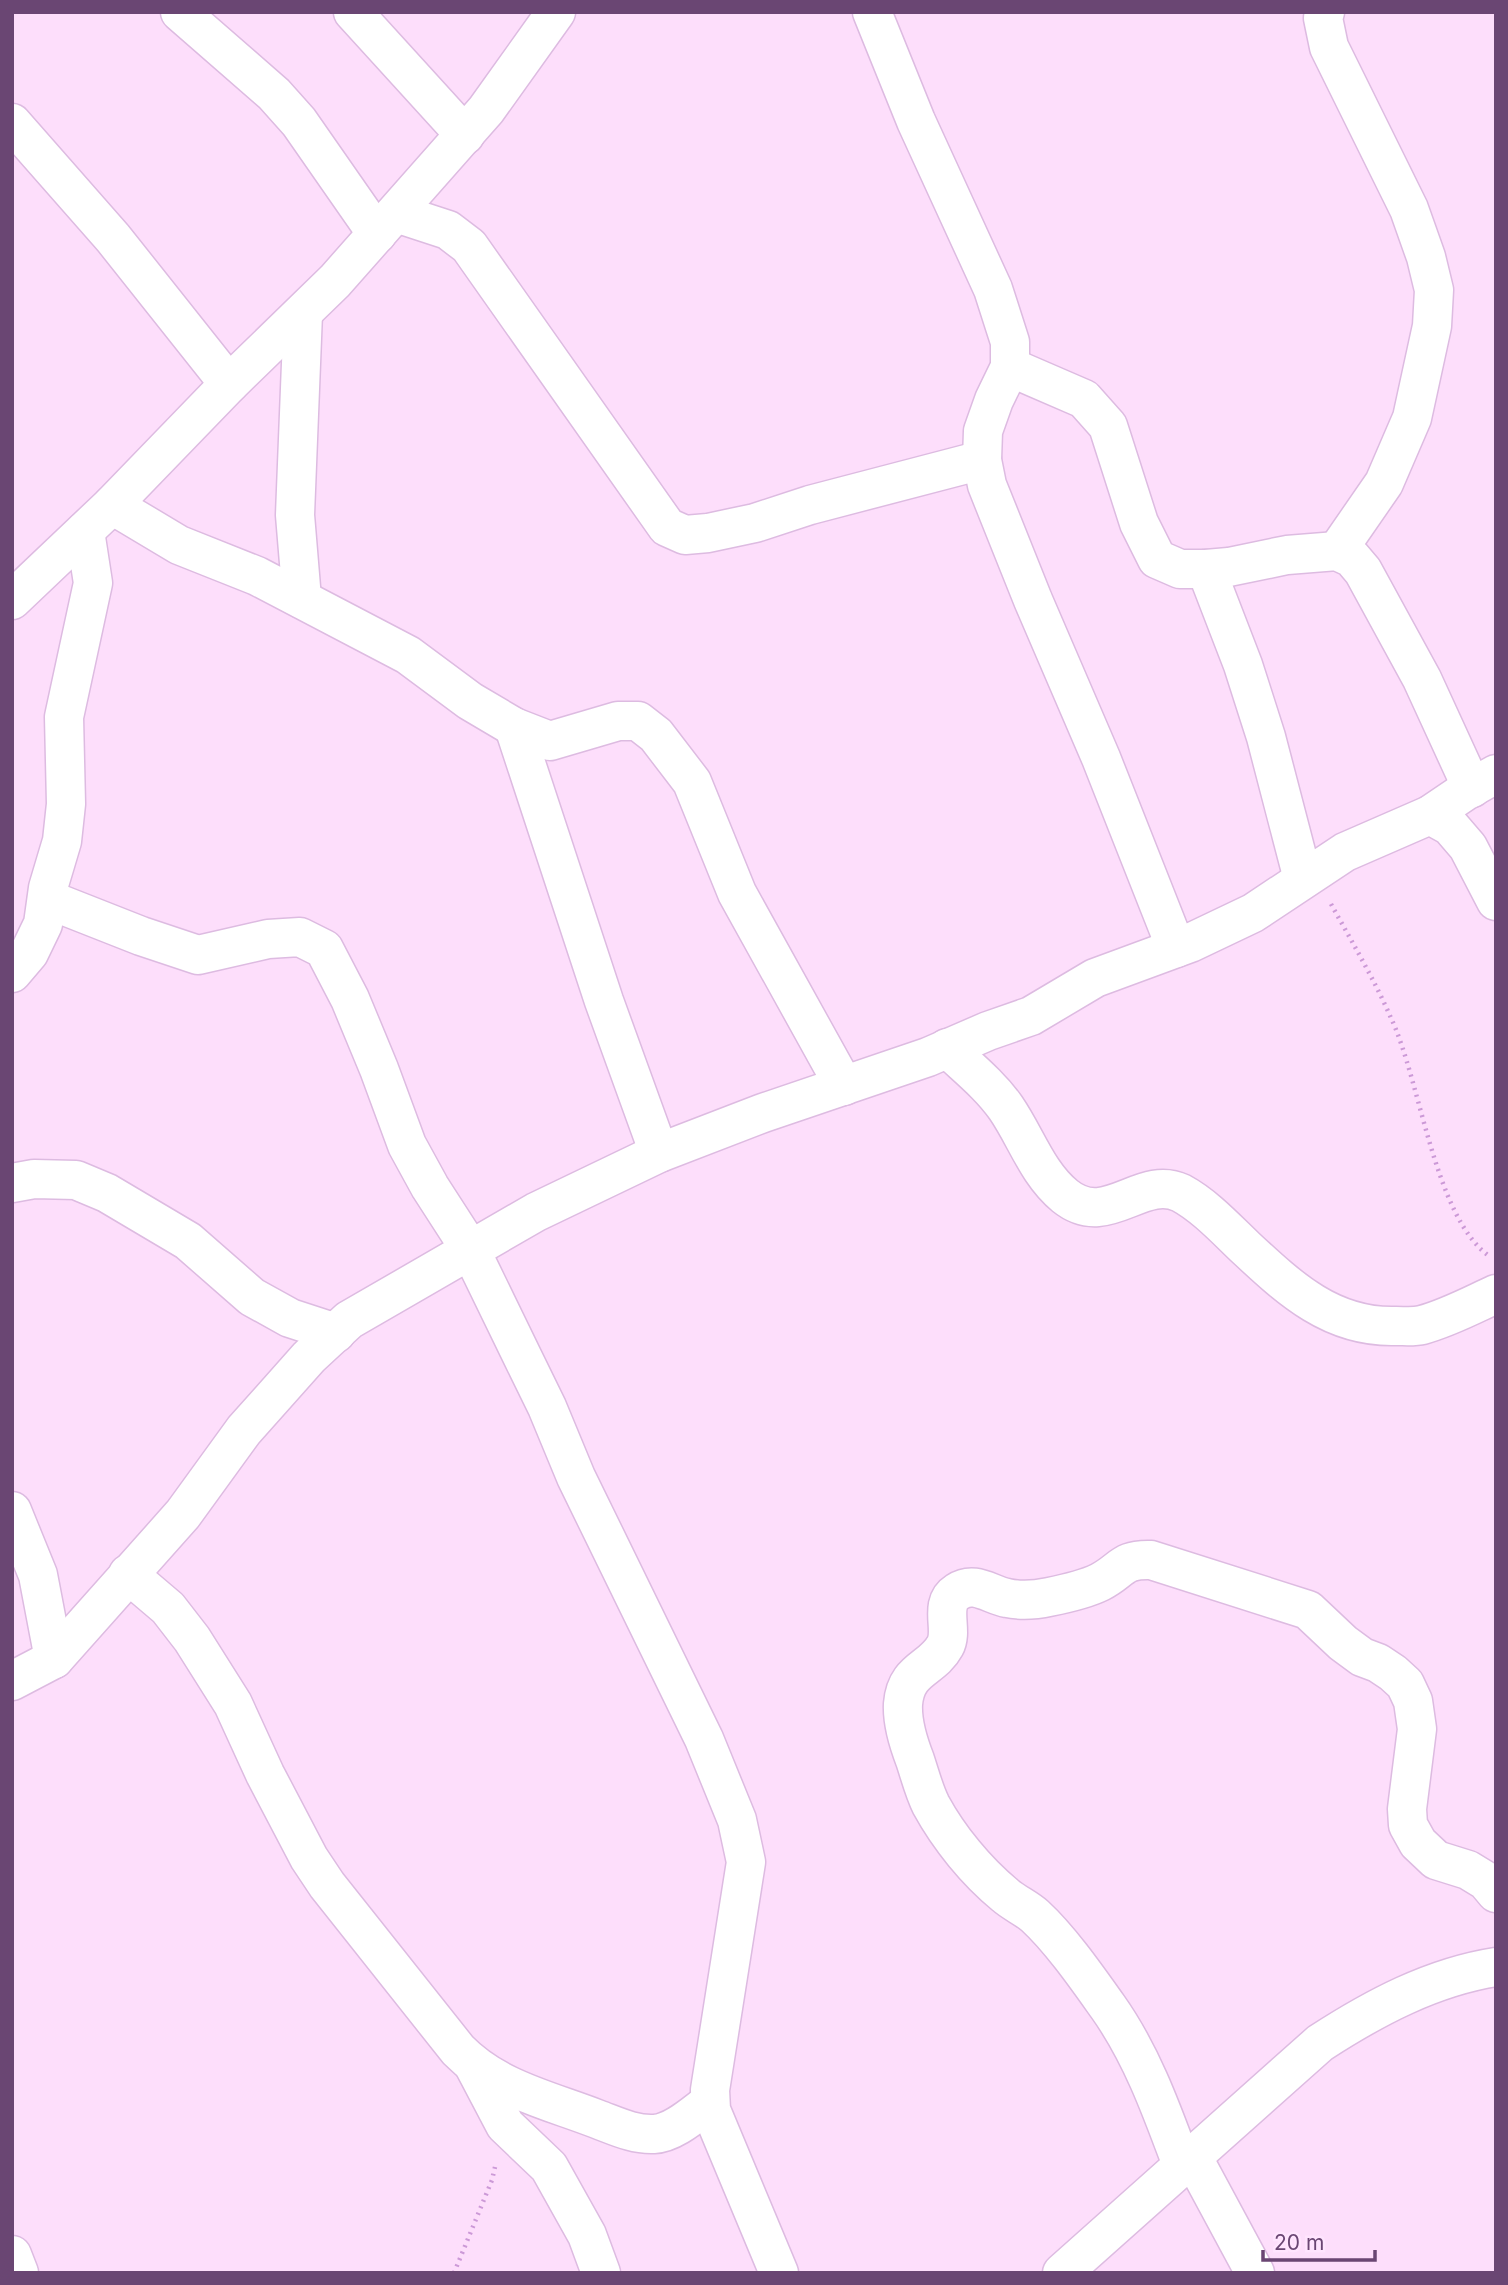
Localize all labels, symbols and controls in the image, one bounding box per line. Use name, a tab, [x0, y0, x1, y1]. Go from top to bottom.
scale bar	[1263, 2218, 1375, 2262]
text: 20 m	[1274, 2230, 1324, 2255]

